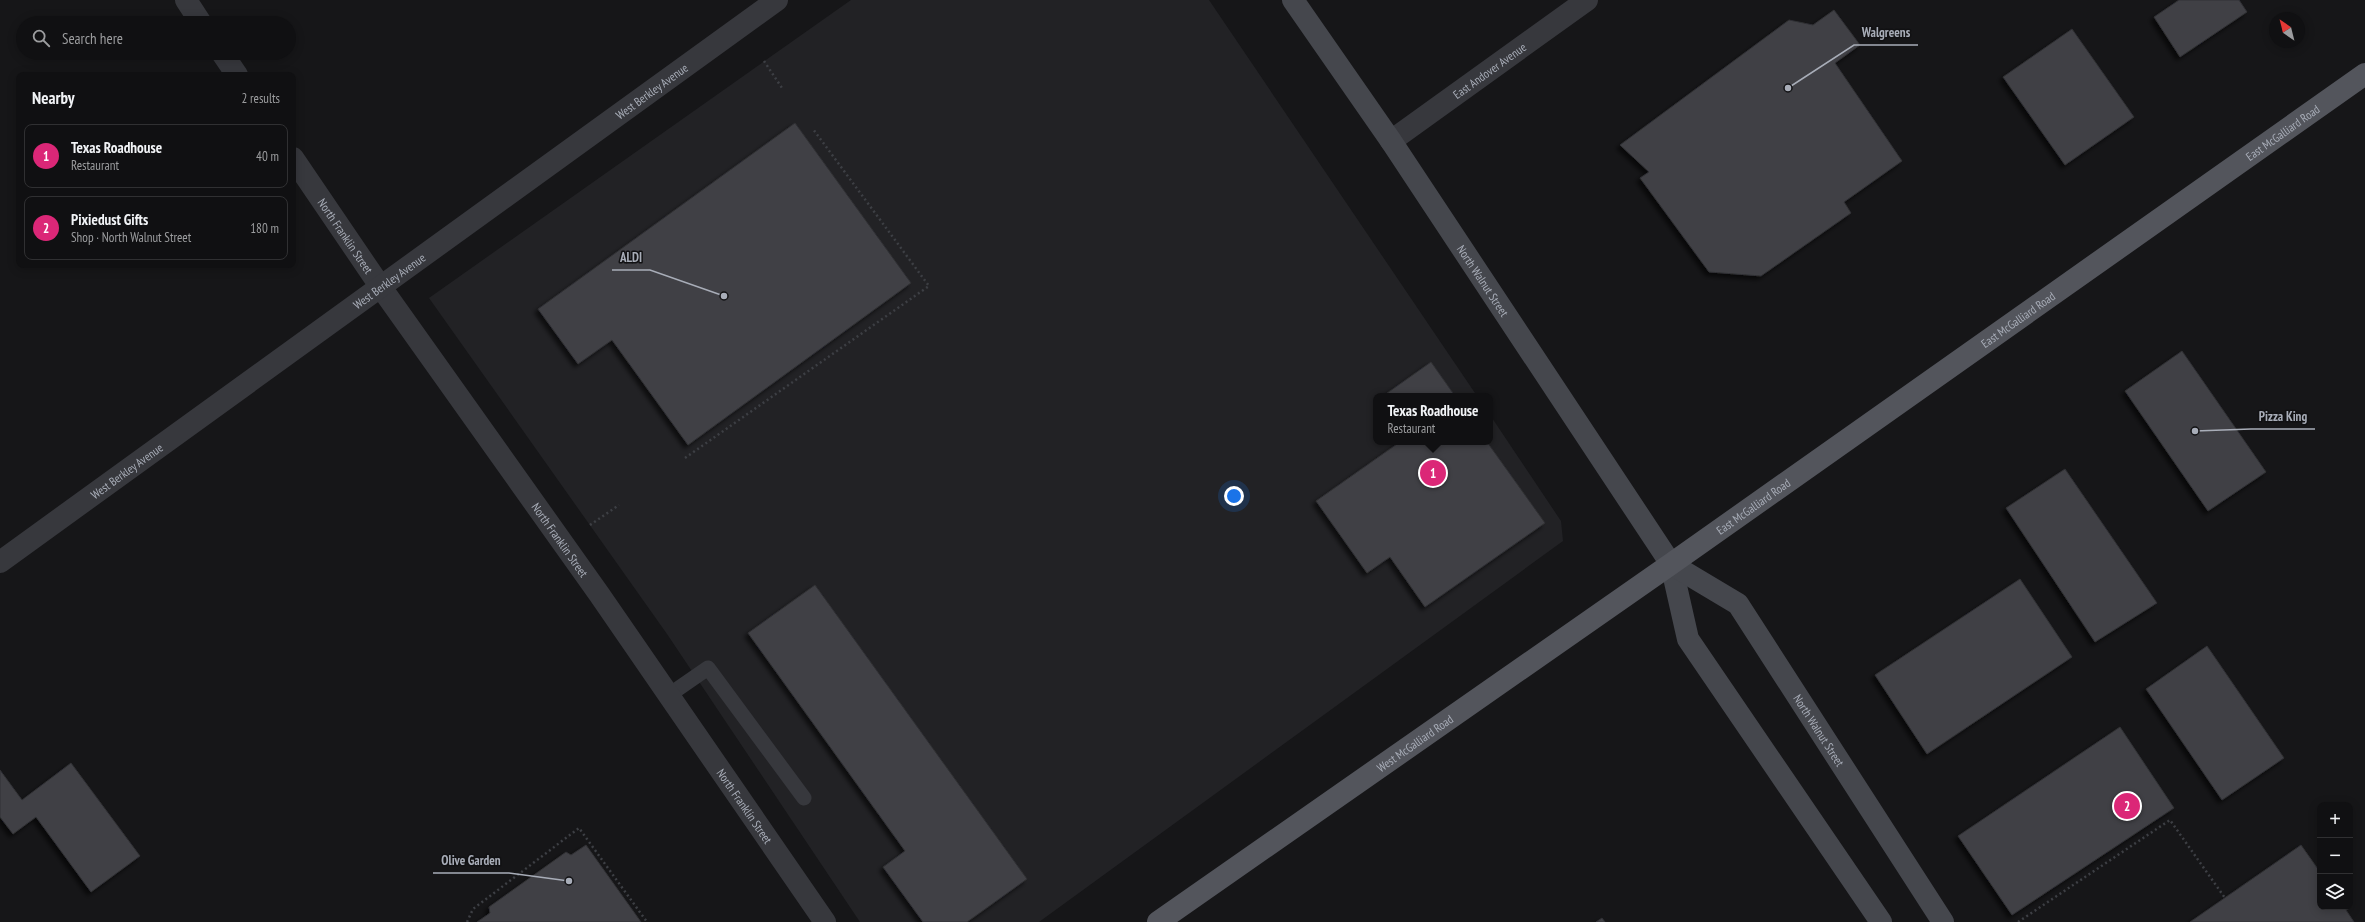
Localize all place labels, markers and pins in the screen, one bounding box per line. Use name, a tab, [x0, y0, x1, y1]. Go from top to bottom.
callout: Walgreens	[1854, 20, 1918, 45]
callout: ALDI	[612, 245, 650, 270]
callout: Pizza King	[2251, 404, 2315, 429]
pin: 1	[1420, 458, 1446, 488]
pin: 2	[2114, 791, 2140, 821]
callout: Olive Garden	[433, 848, 509, 873]

